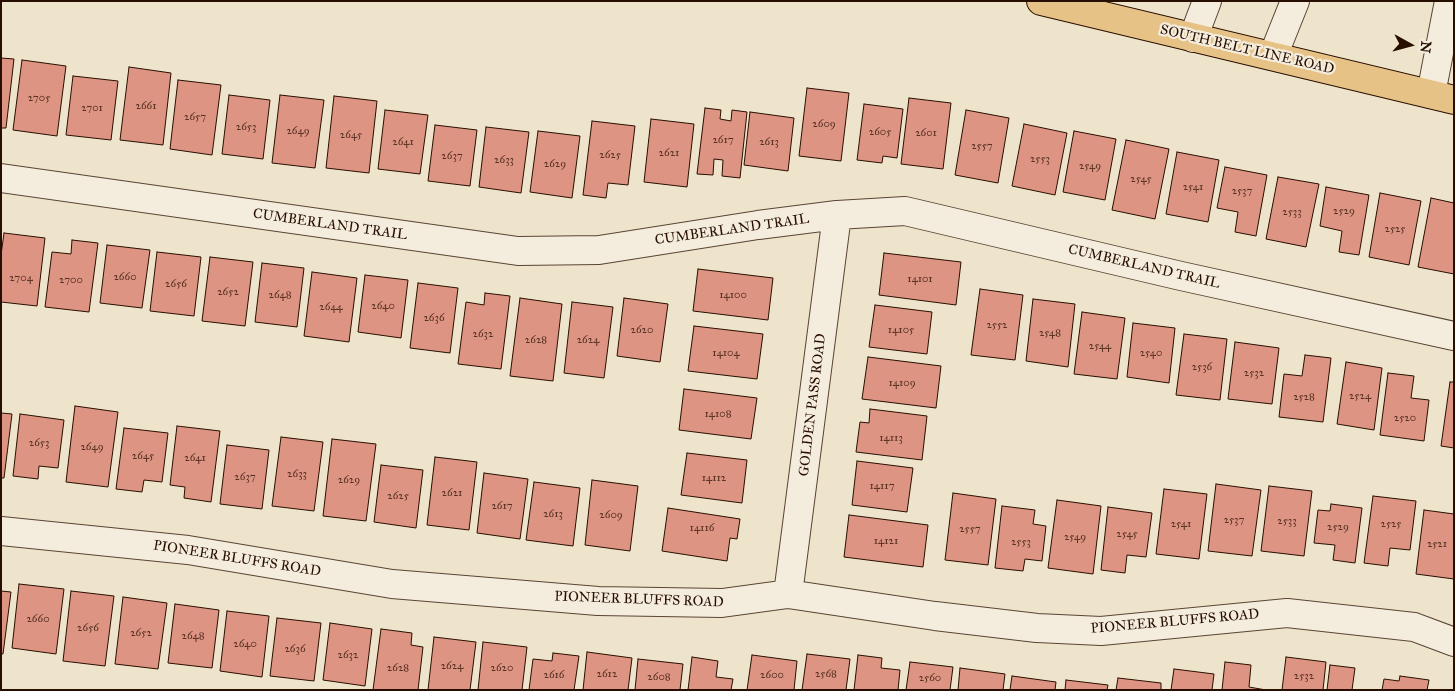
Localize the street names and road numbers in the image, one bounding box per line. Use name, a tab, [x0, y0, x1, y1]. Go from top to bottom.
street label: SOUTH BELT LINE ROAD	[1158, 22, 1336, 78]
street label: CUMBERLAND TRAIL	[252, 206, 408, 244]
street label: CUMBERLAND TRAIL	[654, 211, 810, 249]
street label: CUMBERLAND TRAIL	[1066, 241, 1222, 293]
street label: GOLDEN PASS ROAD	[796, 333, 830, 477]
street label: PIONEER BLUFFS ROAD	[152, 537, 322, 581]
street label: PIONEER BLUFFS ROAD	[554, 589, 724, 611]
street label: PIONEER BLUFFS ROAD	[1090, 606, 1260, 638]

